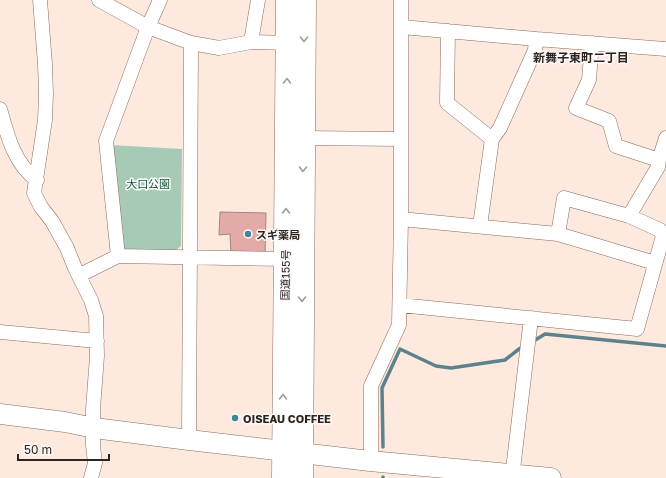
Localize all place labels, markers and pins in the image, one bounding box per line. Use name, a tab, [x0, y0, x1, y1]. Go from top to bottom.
place label: スギ薬局	[256, 228, 300, 241]
marker: スギ薬局	[243, 229, 253, 239]
place label: OISEAU COFFEE	[243, 412, 331, 425]
marker: OISEAU COFFEE	[230, 413, 240, 423]

